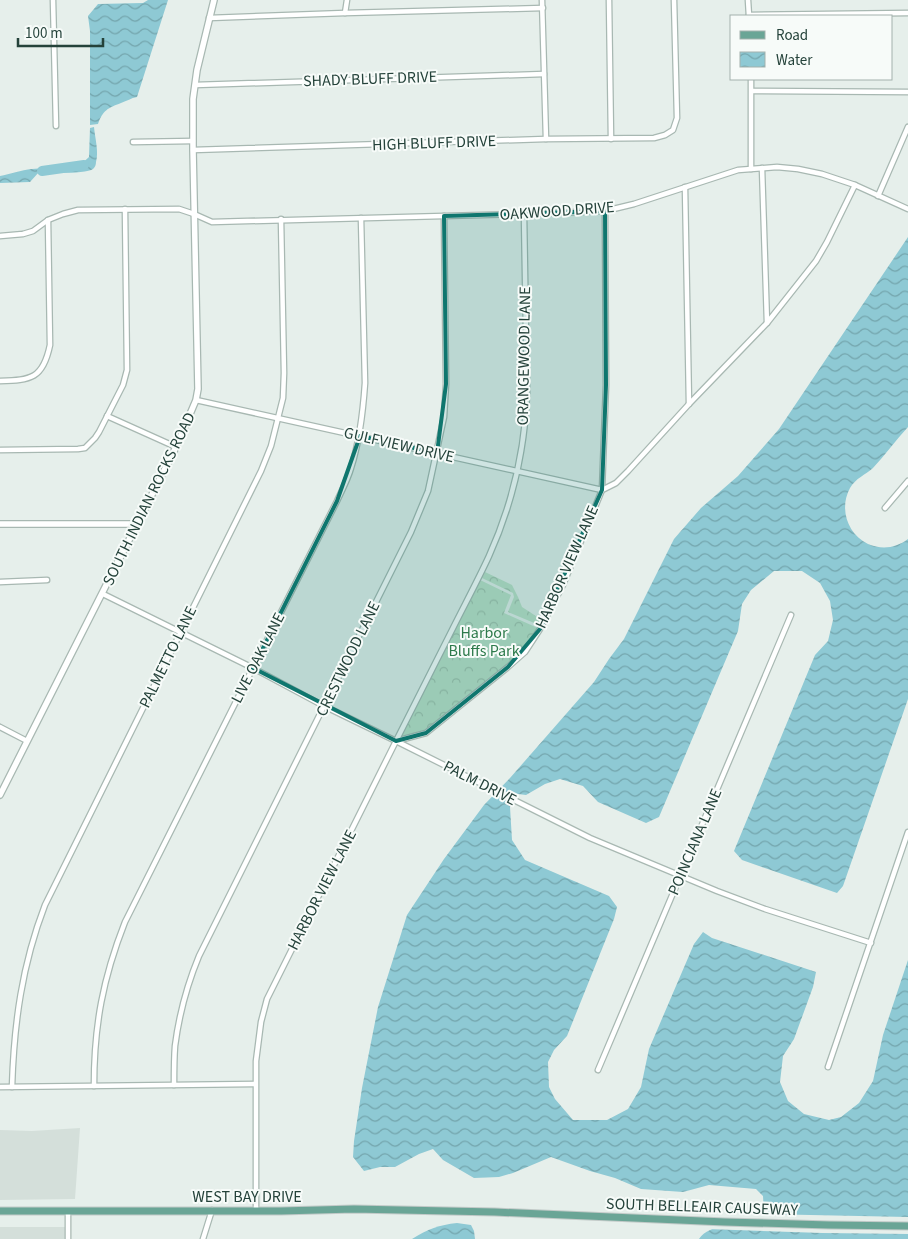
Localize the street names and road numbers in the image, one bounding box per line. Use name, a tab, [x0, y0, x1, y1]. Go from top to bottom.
street label: SHADY BLUFF DRIVE	[303, 66, 437, 92]
street label: HIGH BLUFF DRIVE	[372, 130, 496, 156]
street label: OAKWOOD DRIVE	[499, 196, 615, 226]
street label: ORANGEWOOD LANE	[512, 286, 536, 426]
street label: SOUTH INDIAN ROCKS ROAD	[97, 408, 201, 589]
street label: GULFVIEW DRIVE	[342, 422, 456, 468]
street label: HARBOR VIEW LANE	[530, 502, 604, 632]
street label: CRESTWOOD LANE	[311, 598, 385, 720]
street label: PALMETTO LANE	[134, 602, 202, 712]
street label: LIVE OAK LANE	[226, 609, 290, 707]
street label: PALM DRIVE	[440, 755, 520, 811]
street label: POINCIANA LANE	[663, 785, 727, 899]
street label: HARBOR VIEW LANE	[282, 826, 362, 954]
street label: WEST BAY DRIVE	[192, 1186, 302, 1208]
street label: SOUTH BELLEAIR CAUSEWAY	[606, 1193, 799, 1221]

